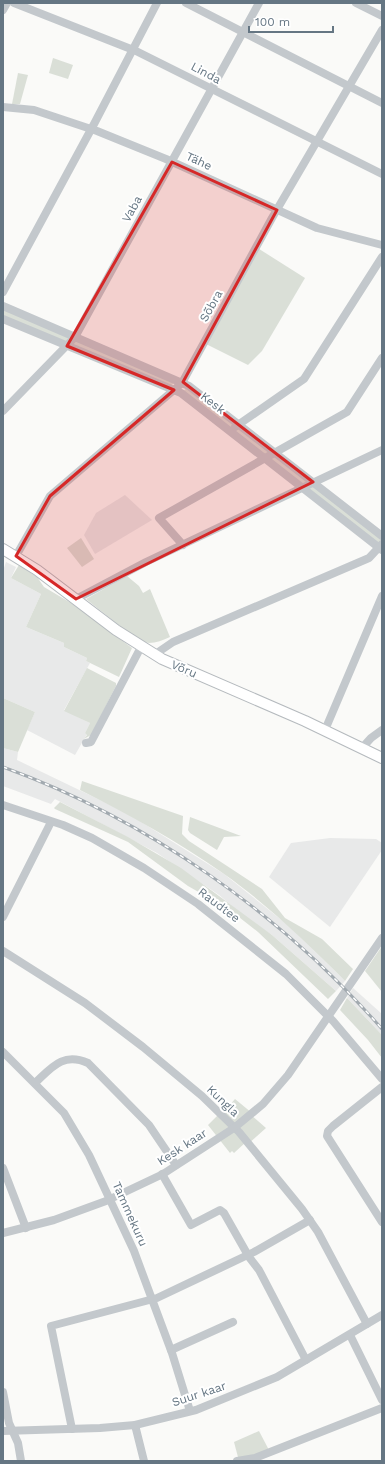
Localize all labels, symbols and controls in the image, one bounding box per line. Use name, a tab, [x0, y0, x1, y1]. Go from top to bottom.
scale bar	[249, 8, 333, 34]
text: 100 m	[255, 15, 290, 29]
street label: Linda	[189, 59, 224, 87]
street label: Tähe	[184, 149, 214, 173]
street label: Vaba	[119, 193, 145, 225]
street label: Sõbra	[197, 288, 225, 324]
street label: Kesk	[198, 389, 228, 417]
street label: Võru	[169, 657, 199, 681]
street label: Raudtee	[195, 885, 243, 925]
street label: Kungla	[204, 1082, 242, 1120]
street label: Kesk kaar	[155, 1126, 210, 1168]
street label: Tammekuru	[110, 1180, 150, 1248]
street label: Suur kaar	[170, 1379, 228, 1409]

